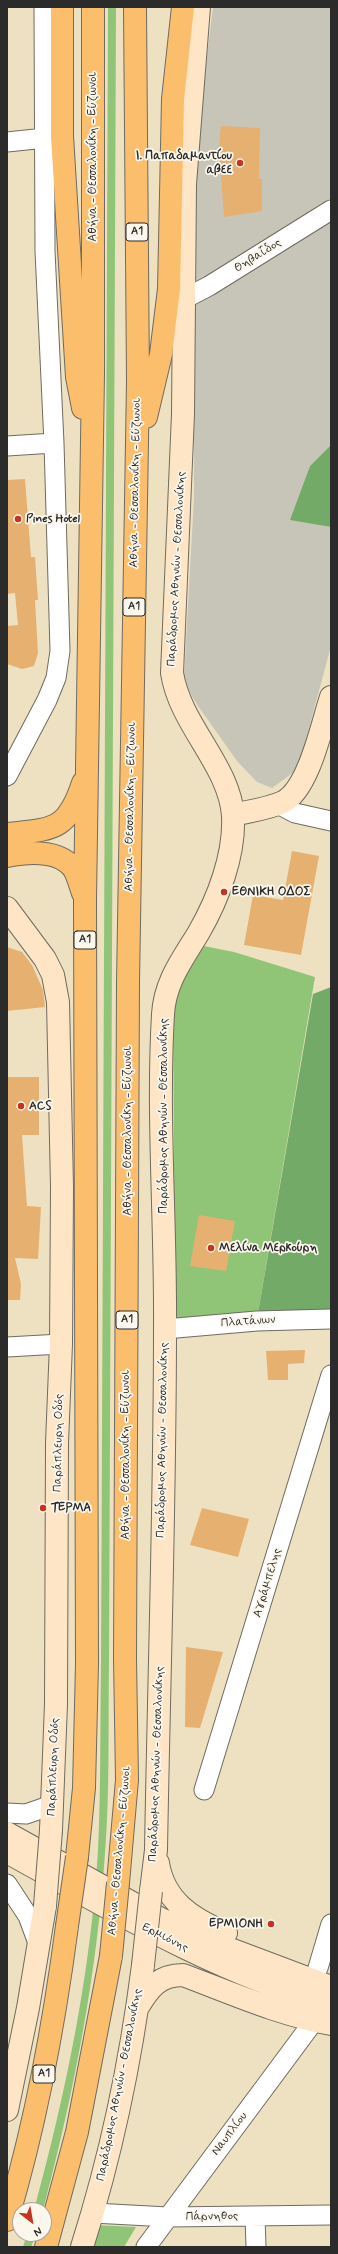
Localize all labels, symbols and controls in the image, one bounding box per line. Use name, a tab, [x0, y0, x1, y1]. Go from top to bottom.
street label: Αθήνα - Θεσσαλονίκη - Εύζωνοι	[86, 72, 100, 242]
place label: Ι. Παπαδαμαντίου αβεε	[136, 149, 232, 177]
marker: Ι. Παπαδαμαντίου αβεε	[235, 158, 245, 168]
road number: Α1	[126, 223, 148, 241]
street label: Θηβαΐδος	[232, 236, 284, 276]
street label: Αθήνα - Θεσσαλονίκη - Εύζωνοι	[127, 398, 145, 568]
street label: Παράδρομος Αθηνών - Θεσσαλονίκης	[165, 471, 189, 667]
place label: Pines Hotel	[26, 512, 80, 526]
marker: Pines Hotel	[13, 514, 23, 524]
road number: Α1	[123, 598, 145, 616]
street label: Αθήνα - Θεσσαλονίκη - Εύζωνοι	[122, 722, 140, 892]
place label: ΕΘΝΙΚΗ ΟΔΟΣ	[232, 885, 311, 899]
marker: ΕΘΝΙΚΗ ΟΔΟΣ	[219, 887, 229, 897]
road number: Α1	[74, 931, 96, 949]
street label: Παράδρομος Αθηνών - Θεσσαλονίκης	[157, 1018, 171, 1214]
street label: Αθήνα - Θεσσαλονίκη - Εύζωνοι	[121, 1046, 135, 1216]
place label: ACS	[29, 1099, 51, 1113]
marker: ACS	[16, 1101, 26, 1111]
place label: Μελίνα Μερκούρη	[219, 1241, 317, 1255]
marker: Μελίνα Μερκούρη	[206, 1243, 216, 1253]
road number: Α1	[116, 1311, 138, 1329]
street label: Πλατάνων	[220, 1313, 276, 1331]
street label: Παράδρομος Αθηνών - Θεσσαλονίκης	[154, 1342, 172, 1538]
street label: Αθήνα - Θεσσαλονίκη - Εύζωνοι	[119, 1370, 133, 1540]
street label: Παράπλευρη Οδός	[51, 1394, 67, 1492]
place label: ΤΕΡΜΑ	[51, 1501, 91, 1515]
marker: ΤΕΡΜΑ	[38, 1503, 48, 1513]
street label: Αγράμπελης	[251, 1547, 285, 1619]
street label: Παράδρομος Αθηνών - Θεσσαλονίκης	[146, 1666, 168, 1862]
street label: Παράπλευρη Οδός	[45, 1718, 63, 1816]
street label: Αθήνα - Θεσσαλονίκη - Εύζωνοι	[105, 1766, 135, 1936]
place label: ΕΡΜΙΟΝΗ	[209, 1917, 263, 1931]
marker: ΕΡΜΙΟΝΗ	[266, 1919, 276, 1929]
street label: Ερμιόνης	[139, 1920, 191, 1956]
street label: Παράδρομος Αθηνών - Θεσσαλονίκης	[94, 1988, 146, 2182]
road number: Α1	[33, 2065, 55, 2083]
street label: Ναυπλίου	[209, 2109, 251, 2159]
north arrow	[12, 2202, 52, 2242]
street label: Πάρνηθος	[186, 2209, 238, 2225]
text: N	[31, 2224, 44, 2239]

